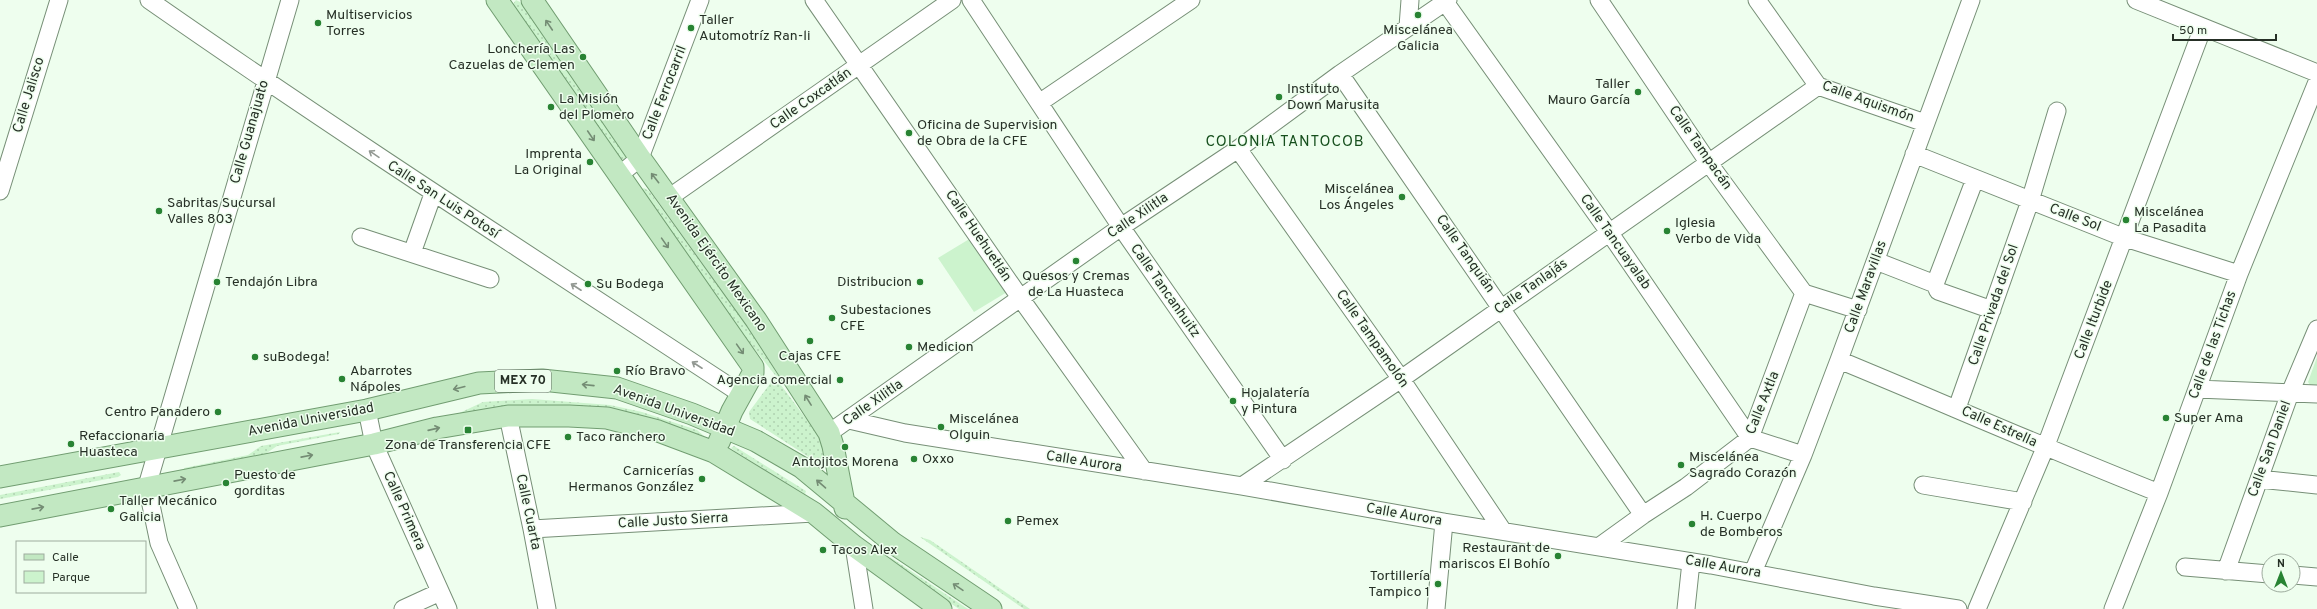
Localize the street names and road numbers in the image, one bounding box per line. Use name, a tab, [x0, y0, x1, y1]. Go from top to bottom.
street label: Calle Ferrocarril	[639, 43, 691, 143]
street label: Calle Jalisco	[9, 55, 49, 135]
street label: Calle Coxcatlán	[767, 65, 855, 133]
street label: Calle Aquismón	[1819, 77, 1917, 127]
street label: Calle Guanajuato	[227, 78, 273, 186]
street label: Calle Tampacán	[1665, 103, 1735, 193]
street label: Calle San Luis Potosí	[384, 157, 503, 243]
street label: Calle Huehuetlán	[941, 187, 1015, 285]
street label: Calle Xilitla	[1104, 189, 1172, 243]
street label: Avenida Ejército Mexicano	[662, 191, 770, 335]
street label: Calle Tancuayalab	[1576, 191, 1654, 293]
street label: Calle Sol	[2047, 200, 2103, 236]
street label: Calle Tanquián	[1432, 212, 1498, 296]
street label: Calle Maravillas	[1841, 238, 1891, 336]
street label: Calle Tancanhuitz	[1126, 241, 1204, 341]
street label: Calle Privada del Sol	[1965, 242, 2023, 368]
street label: Calle Tanlajás	[1491, 255, 1571, 319]
street label: Calle Iturbide	[2071, 278, 2117, 362]
street label: Calle Tampamolón	[1332, 287, 1412, 391]
street label: Calle de las Tichas	[2185, 288, 2241, 402]
street label: Calle Axtla	[1743, 369, 1783, 437]
road number: MEX 70	[495, 370, 551, 392]
street label: Calle Xilitla	[840, 376, 906, 430]
street label: Avenida Universidad	[611, 381, 737, 441]
street label: Avenida Universidad	[246, 399, 376, 441]
street label: Calle San Daniel	[2245, 399, 2295, 499]
street label: Calle Estrella	[1958, 403, 2040, 451]
street label: Calle Aurora	[1045, 448, 1123, 476]
street label: Calle Primera	[379, 469, 429, 553]
street label: Calle Cuarta	[512, 472, 544, 552]
street label: Calle Aurora	[1365, 500, 1443, 530]
street label: Calle Justo Sierra	[617, 510, 729, 532]
street label: Calle Aurora	[1684, 552, 1762, 582]

